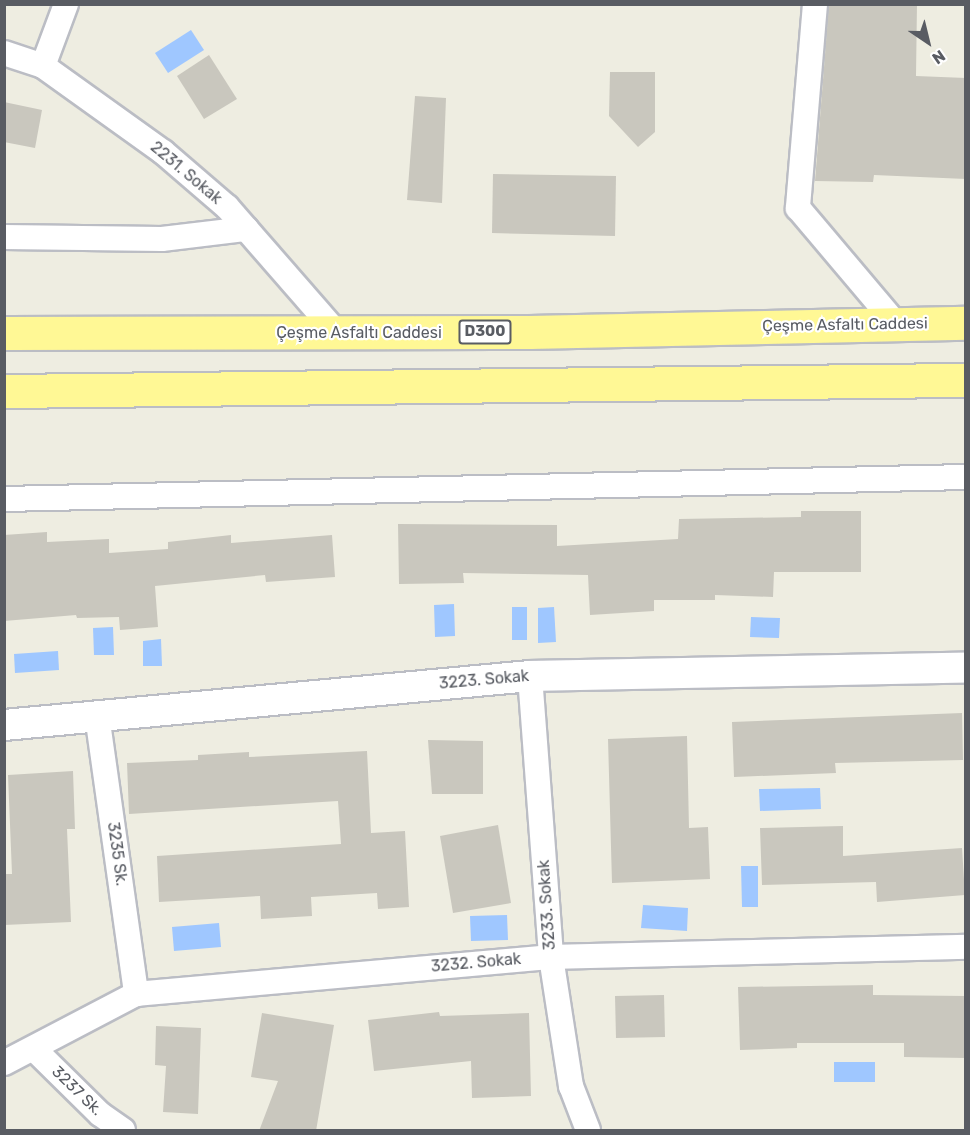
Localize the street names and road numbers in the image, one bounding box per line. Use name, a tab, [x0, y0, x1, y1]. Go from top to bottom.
street label: 2231. Sokak	[146, 138, 226, 208]
street label: Çeşme Asfaltı Caddesi	[762, 314, 928, 336]
road number: D300	[458, 320, 512, 344]
street label: Çeşme Asfaltı Caddesi	[276, 323, 442, 343]
street label: 3223. Sokak	[438, 667, 530, 693]
street label: 3235 Sk.	[103, 821, 131, 887]
street label: 3233. Sokak	[534, 859, 560, 951]
street label: 3232. Sokak	[430, 950, 522, 976]
street label: 3237 Sk.	[48, 1062, 106, 1120]

